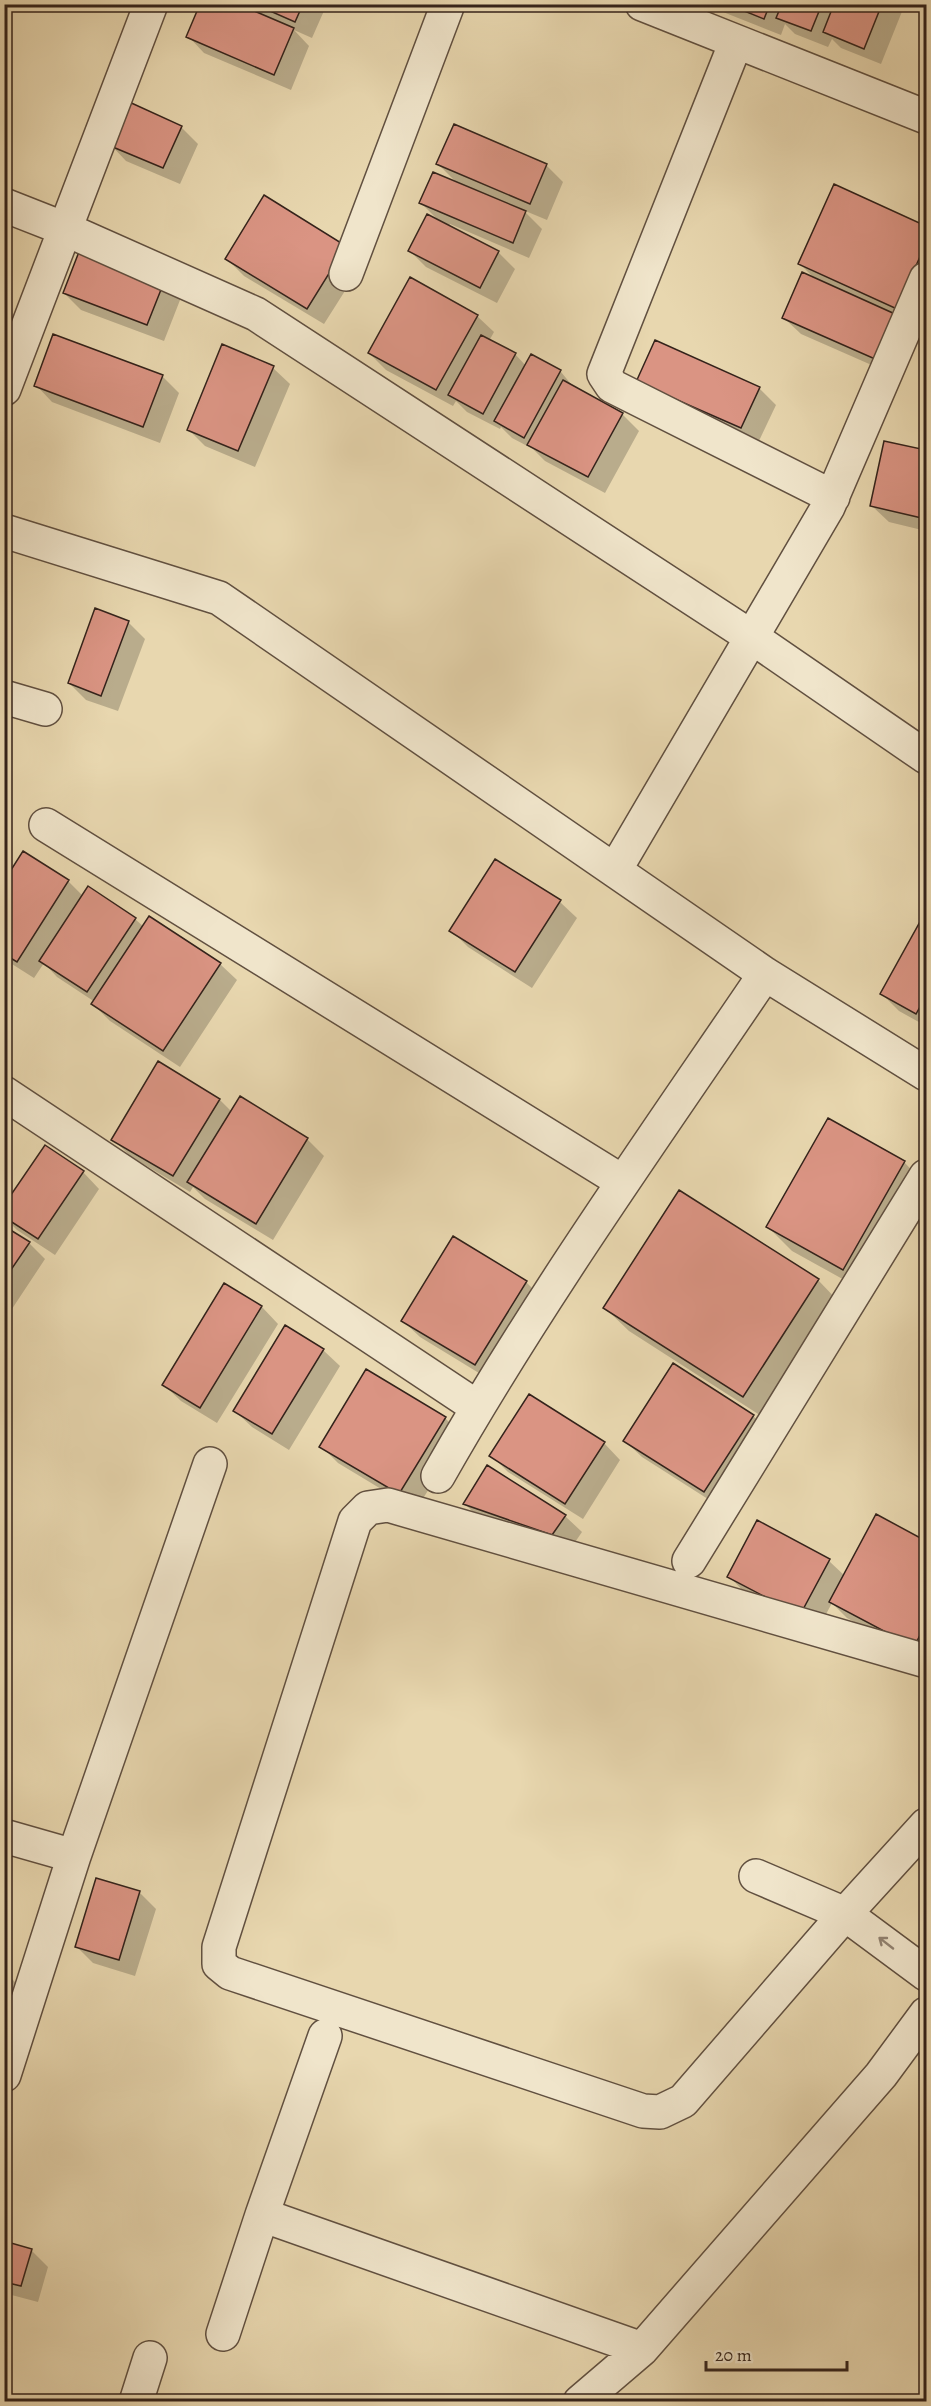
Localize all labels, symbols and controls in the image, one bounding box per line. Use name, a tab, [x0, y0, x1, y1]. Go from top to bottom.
one-way arrow	[879, 1937, 895, 1950]
scale bar	[706, 2334, 847, 2372]
text: 20 m	[715, 2343, 752, 2367]

